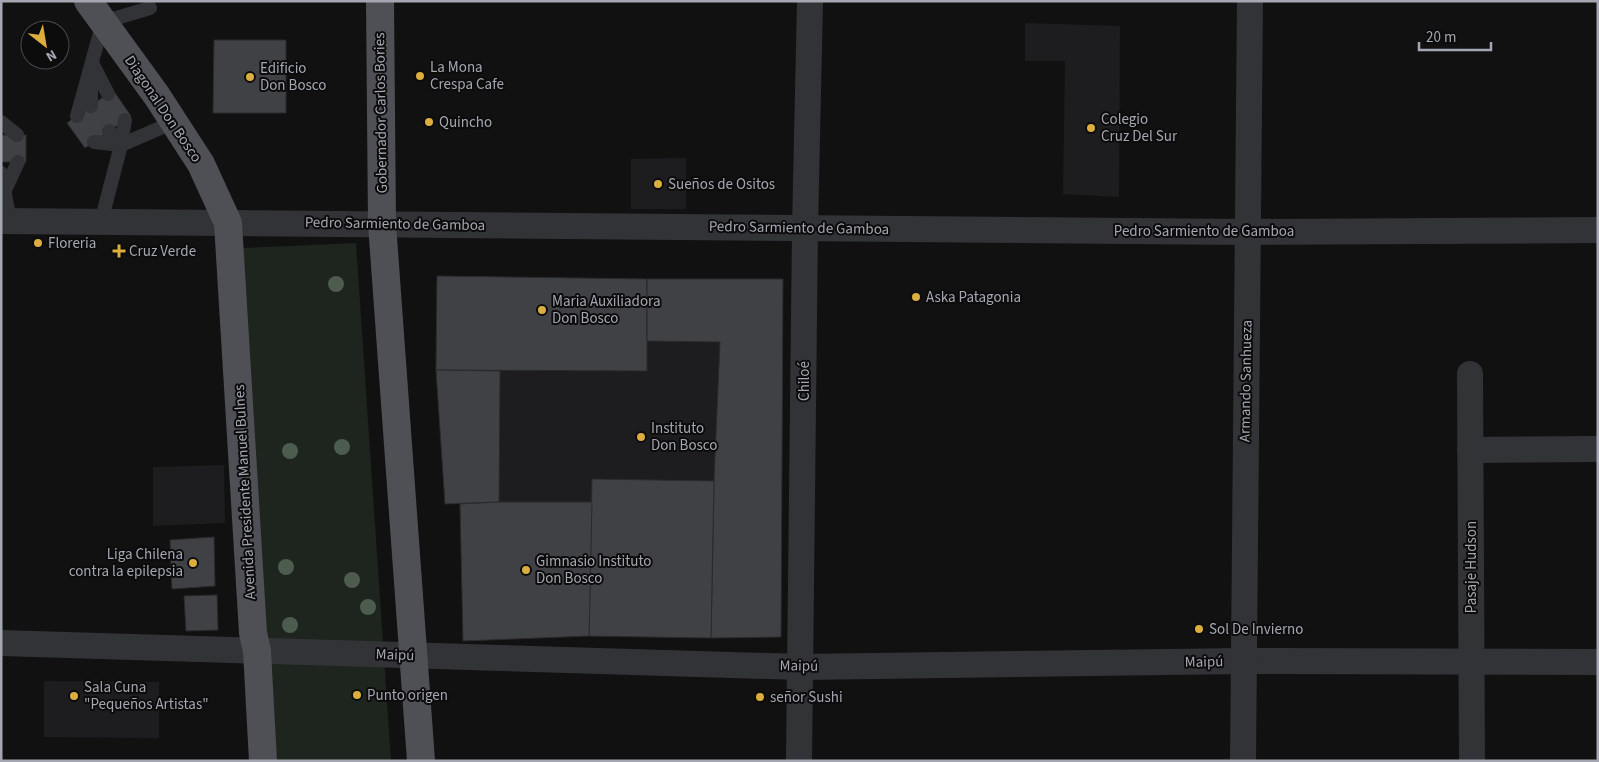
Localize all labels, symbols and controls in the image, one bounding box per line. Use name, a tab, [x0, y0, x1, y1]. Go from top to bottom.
north arrow	[20, 20, 70, 70]
scale bar	[1419, 20, 1492, 52]
text: 20 m	[1426, 27, 1456, 48]
street label: Gobernador Carlos Bories	[369, 32, 393, 194]
text: N	[42, 44, 60, 66]
street label: Diagonal Don Bosco	[119, 51, 207, 167]
place label: La Mona Crespa Cafe	[430, 57, 504, 95]
place label: Edificio Don Bosco	[260, 58, 326, 96]
marker: La Mona Crespa Cafe	[414, 70, 426, 82]
marker: Edificio Don Bosco	[244, 71, 256, 83]
place label: Colegio Cruz Del Sur	[1101, 109, 1178, 147]
place label: Quincho	[439, 112, 492, 133]
marker: Quincho	[423, 116, 435, 128]
marker: Colegio Cruz Del Sur	[1085, 122, 1097, 134]
place label: Sueños de Ositos	[668, 174, 775, 195]
marker: Sueños de Ositos	[652, 178, 664, 190]
street label: Pedro Sarmiento de Gamboa	[305, 212, 485, 236]
street label: Pedro Sarmiento de Gamboa	[709, 216, 889, 240]
street label: Pedro Sarmiento de Gamboa	[1114, 221, 1294, 242]
place label: Floreria	[48, 233, 96, 254]
marker: Floreria	[32, 237, 44, 249]
place label: Cruz Verde	[129, 241, 196, 262]
marker: Cruz Verde	[113, 245, 125, 257]
place label: Aska Patagonia	[926, 287, 1021, 308]
place label: Maria Auxiliadora Don Bosco	[552, 291, 660, 329]
marker: Aska Patagonia	[910, 291, 922, 303]
marker: Maria Auxiliadora Don Bosco	[536, 304, 548, 316]
street label: Armando Sanhueza	[1234, 320, 1258, 442]
street label: Chiloé	[794, 361, 815, 401]
street label: Avenida Presidente Manuel Bulnes	[229, 384, 261, 600]
place label: Instituto Don Bosco	[651, 418, 717, 456]
marker: Instituto Don Bosco	[635, 431, 647, 443]
street label: Pasaje Hudson	[1461, 521, 1482, 613]
place label: Liga Chilena contra la epilepsia	[69, 544, 183, 582]
place label: Gimnasio Instituto Don Bosco	[536, 551, 651, 589]
marker: Liga Chilena contra la epilepsia	[187, 557, 199, 569]
marker: Gimnasio Instituto Don Bosco	[520, 564, 532, 576]
place label: Sol De Invierno	[1209, 619, 1303, 640]
marker: Sol De Invierno	[1193, 623, 1205, 635]
street label: Maipú	[375, 644, 415, 666]
street label: Maipú	[1184, 651, 1224, 673]
street label: Maipú	[779, 655, 819, 677]
place label: Sala Cuna "Pequeños Artistas"	[84, 677, 209, 715]
place label: Punto origen	[367, 685, 448, 706]
place label: señor Sushi	[770, 687, 843, 708]
marker: Punto origen	[351, 689, 363, 701]
marker: Sala Cuna "Pequeños Artistas"	[68, 690, 80, 702]
marker: señor Sushi	[754, 691, 766, 703]

